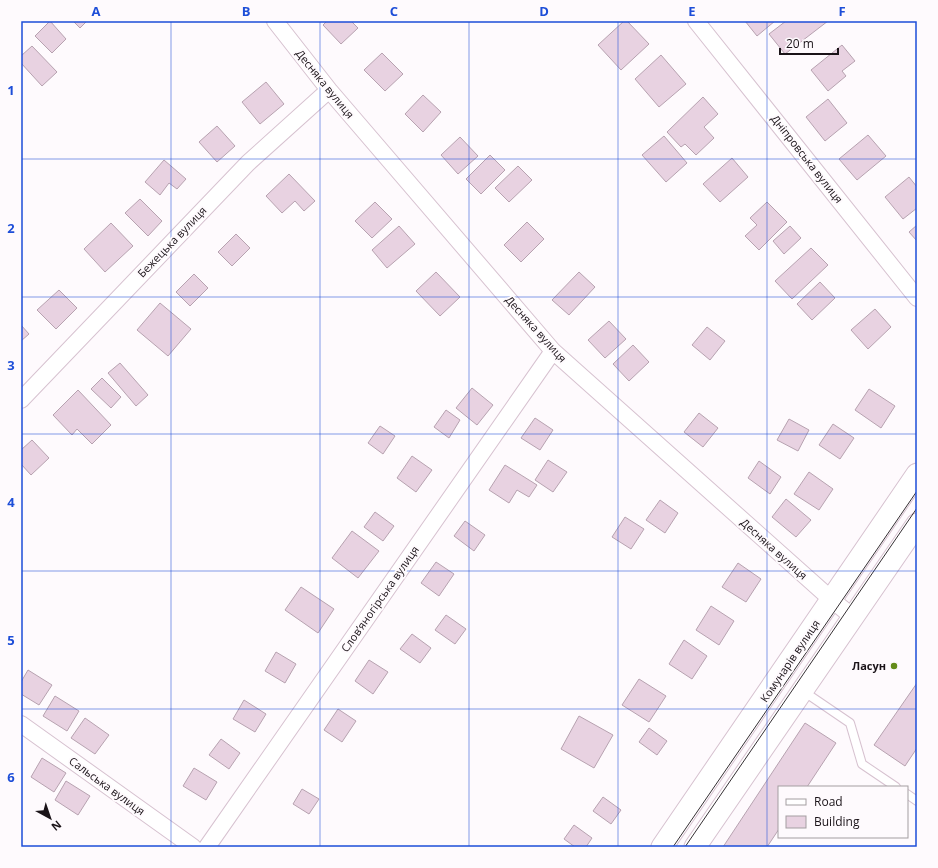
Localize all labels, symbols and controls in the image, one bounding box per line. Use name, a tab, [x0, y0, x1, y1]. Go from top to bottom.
text: A	[92, 2, 101, 20]
text: B	[242, 2, 251, 20]
text: C	[390, 2, 398, 20]
text: D	[539, 2, 549, 20]
text: E	[688, 2, 696, 20]
text: F	[838, 2, 846, 20]
scale bar	[780, 30, 838, 56]
text: 20 m	[786, 35, 814, 52]
street label: Десняка вулиця	[293, 46, 358, 121]
text: 1	[7, 81, 15, 99]
street label: Дніпровська вулиця	[768, 111, 847, 206]
street label: Бежецька вулиця	[134, 203, 209, 280]
text: 2	[7, 219, 15, 237]
street label: Десняка вулиця	[502, 292, 570, 365]
text: 3	[7, 356, 15, 374]
text: 4	[7, 493, 15, 511]
street label: Десняка вулиця	[738, 515, 811, 583]
street label: Слов’яногірська вулиця	[337, 543, 422, 655]
street label: Комунарів вулиця	[756, 616, 823, 705]
text: 5	[7, 631, 15, 649]
place label: Ласун	[852, 658, 886, 673]
marker: Ласун	[889, 661, 899, 671]
street label: Сальська вулиця	[66, 753, 148, 818]
text: 6	[7, 768, 15, 786]
legend	[778, 786, 908, 838]
text: Road	[814, 793, 843, 810]
north arrow	[30, 798, 70, 838]
text: Building	[814, 813, 860, 830]
text: N	[48, 817, 65, 835]

